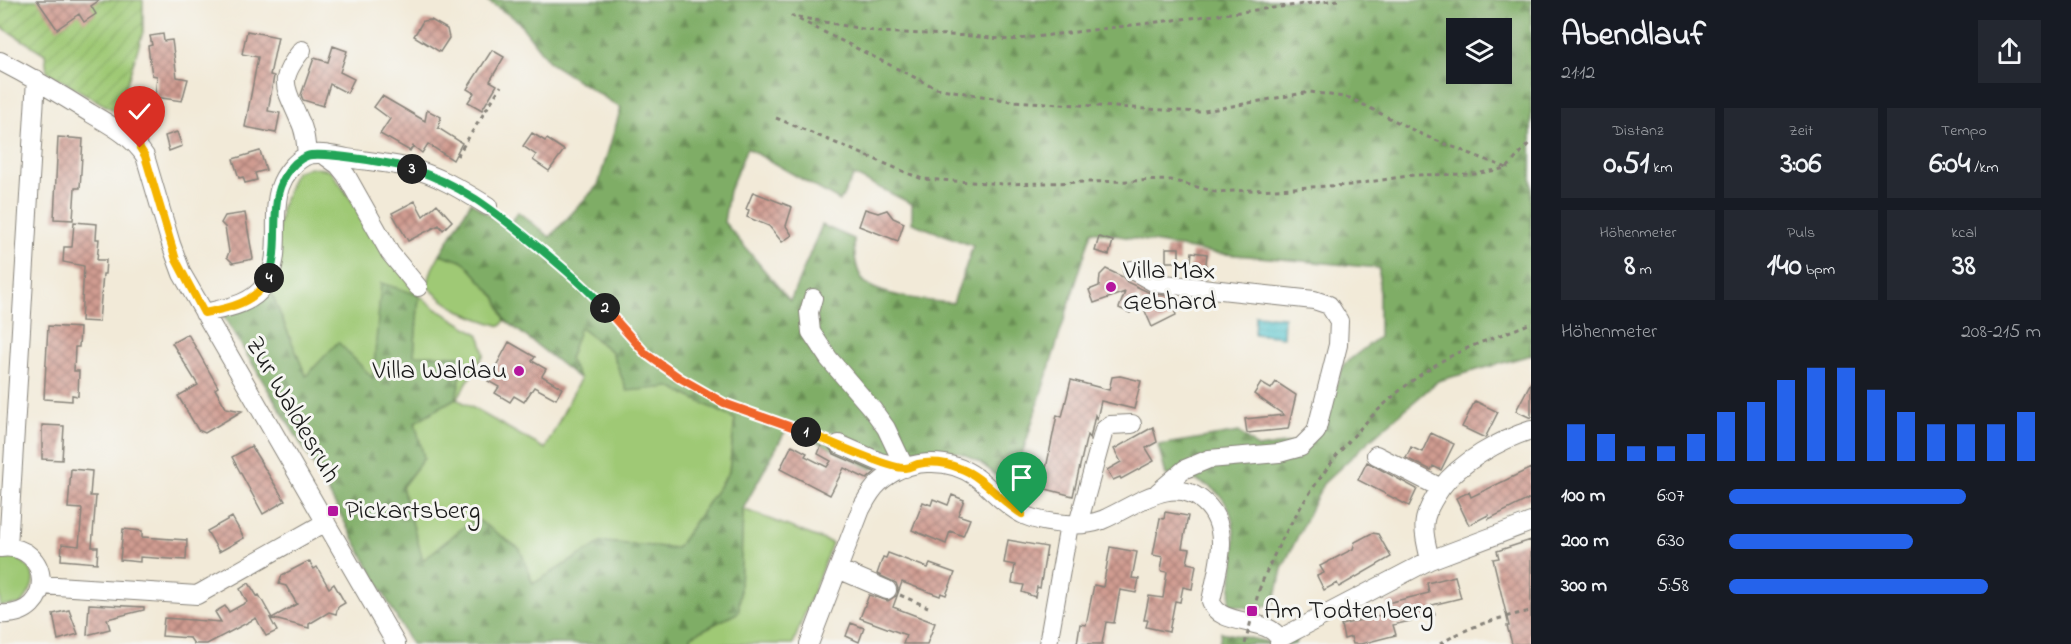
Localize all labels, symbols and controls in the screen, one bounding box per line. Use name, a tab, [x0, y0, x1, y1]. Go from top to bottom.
text: Abendlauf	[1561, 12, 1706, 60]
map controls	[1446, 18, 1512, 84]
button: layers	[1446, 18, 1512, 84]
button: share	[1978, 20, 2041, 83]
text: 21:12	[1561, 59, 1595, 88]
pin	[114, 86, 165, 148]
icon: check	[123, 95, 156, 128]
text: Distanz	[1612, 119, 1664, 143]
text: Zeit	[1789, 119, 1813, 143]
text: Tempo	[1941, 119, 1987, 143]
text: 0.51	[1603, 143, 1649, 187]
text: 3:06	[1780, 143, 1822, 187]
text: 6:04	[1929, 143, 1970, 187]
pin: 3	[397, 154, 427, 184]
text: km	[1649, 156, 1673, 180]
text: /km	[1970, 156, 1999, 180]
text: 3	[409, 157, 415, 181]
text: Höhenmeter	[1600, 221, 1676, 245]
text: Puls	[1787, 221, 1815, 245]
text: kcal	[1951, 221, 1977, 245]
text: 8	[1624, 245, 1635, 289]
text: 140	[1767, 245, 1802, 289]
text: 38	[1952, 245, 1976, 289]
place label: Villa Max Gebhard	[1122, 252, 1216, 322]
text: m	[1635, 258, 1652, 282]
text: bpm	[1802, 258, 1835, 282]
pin: 4	[254, 263, 284, 293]
text: 4	[266, 266, 272, 290]
marker: Villa Max Gebhard	[1104, 280, 1118, 294]
pin: 2	[590, 293, 620, 323]
text: 2	[601, 296, 609, 320]
text: Höhenmeter	[1561, 318, 1657, 347]
text: 208–215 m	[1961, 318, 2041, 347]
street label: Zur Waldesruh	[234, 329, 350, 491]
place label: Villa Waldau	[372, 352, 507, 391]
marker: Villa Waldau	[512, 364, 526, 378]
pin: 1	[791, 417, 821, 447]
text: 1	[803, 420, 809, 444]
pin	[996, 452, 1047, 514]
icon: arrive	[1005, 461, 1038, 494]
text: 100 m	[1561, 482, 1605, 511]
text: 6:07	[1657, 482, 1684, 511]
place label: Pickartsberg	[345, 492, 480, 531]
marker: Pickartsberg	[326, 504, 340, 518]
text: 200 m	[1561, 527, 1609, 556]
text: 6:30	[1657, 527, 1684, 556]
text: 300 m	[1561, 572, 1607, 601]
text: 5:58	[1657, 572, 1689, 601]
place label: Am Todtenberg	[1264, 592, 1433, 631]
marker: Am Todtenberg	[1245, 604, 1259, 618]

